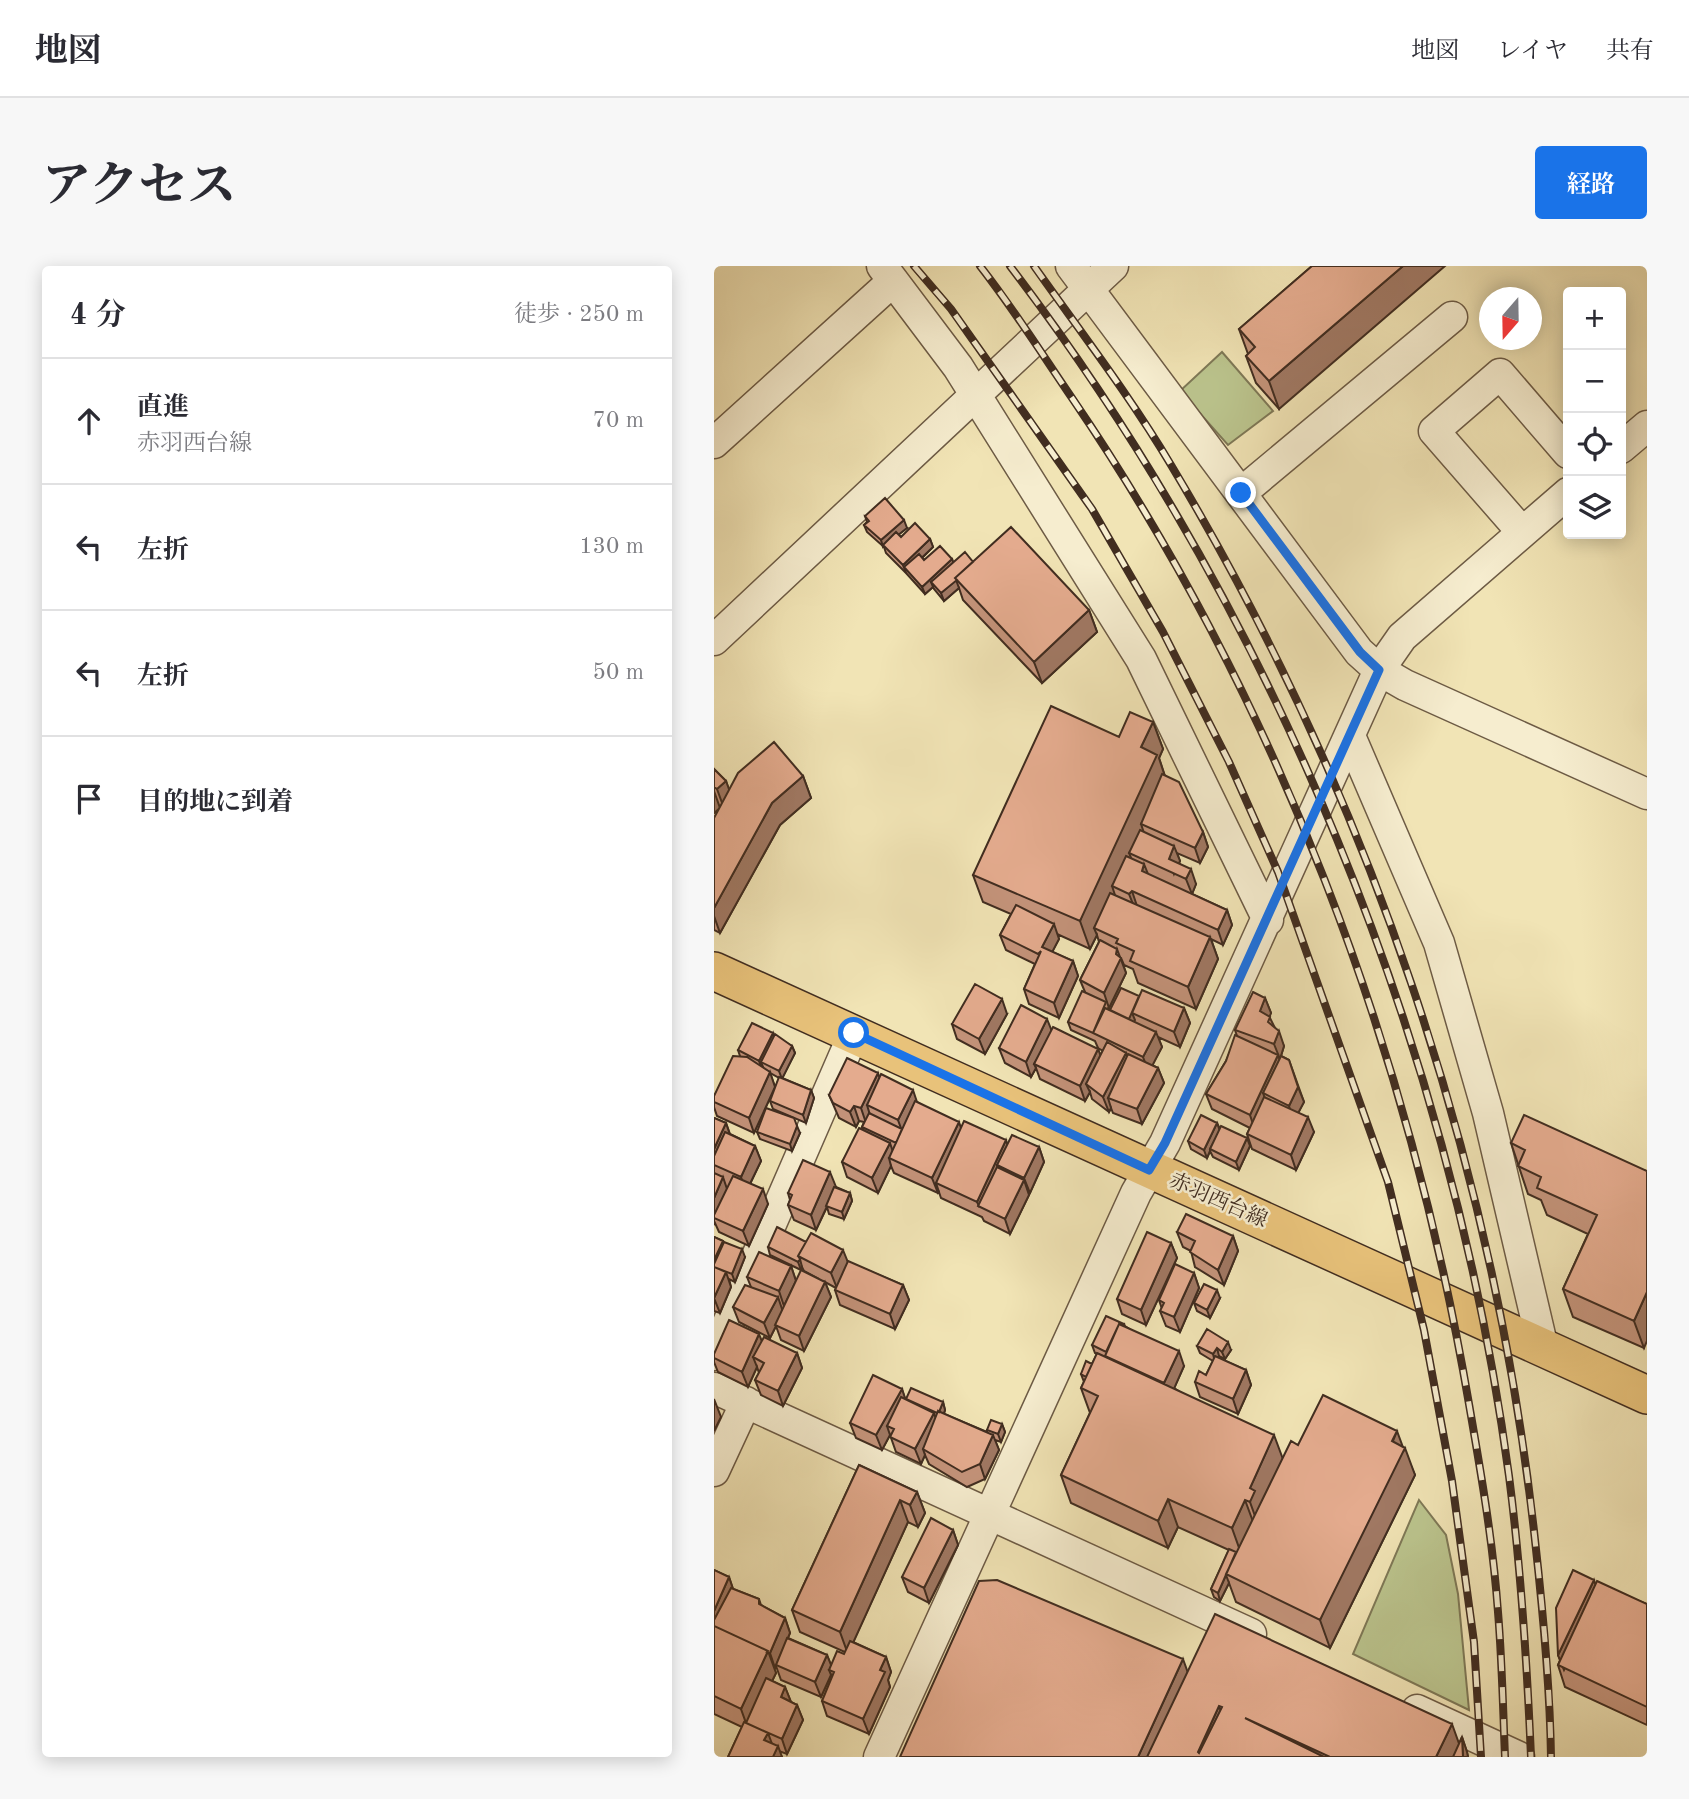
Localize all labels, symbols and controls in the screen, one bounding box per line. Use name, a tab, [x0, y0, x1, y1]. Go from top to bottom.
text: 地図	[35, 36, 101, 69]
text: 地図	[1411, 40, 1459, 64]
text: レイヤ	[1497, 40, 1568, 64]
text: 共有	[1606, 40, 1654, 64]
button: 経路	[1535, 146, 1647, 219]
text: アクセス	[42, 164, 237, 213]
north arrow	[1479, 287, 1542, 350]
map controls	[1563, 287, 1626, 539]
button: +	[1563, 287, 1626, 350]
text: 4 分	[70, 301, 126, 331]
text: 徒歩 · 250 m	[514, 303, 644, 326]
button: −	[1563, 350, 1626, 413]
text: 直進	[137, 395, 189, 421]
icon: ahead	[70, 402, 108, 440]
text: 70 m	[593, 409, 644, 432]
button: locate	[1563, 413, 1626, 476]
text: 赤羽西台線	[137, 432, 252, 455]
button: layers	[1563, 476, 1626, 539]
route end	[1225, 477, 1256, 508]
icon: left	[70, 528, 108, 566]
text: 130 m	[579, 535, 644, 558]
text: 左折	[137, 538, 189, 564]
icon: left	[70, 654, 108, 692]
text: 50 m	[593, 661, 644, 684]
text: 左折	[137, 664, 189, 690]
icon: arrive	[70, 780, 108, 818]
text: 目的地に到着	[137, 790, 293, 816]
route start	[838, 1017, 869, 1048]
street label: 赤羽西台線	[1166, 1168, 1271, 1232]

